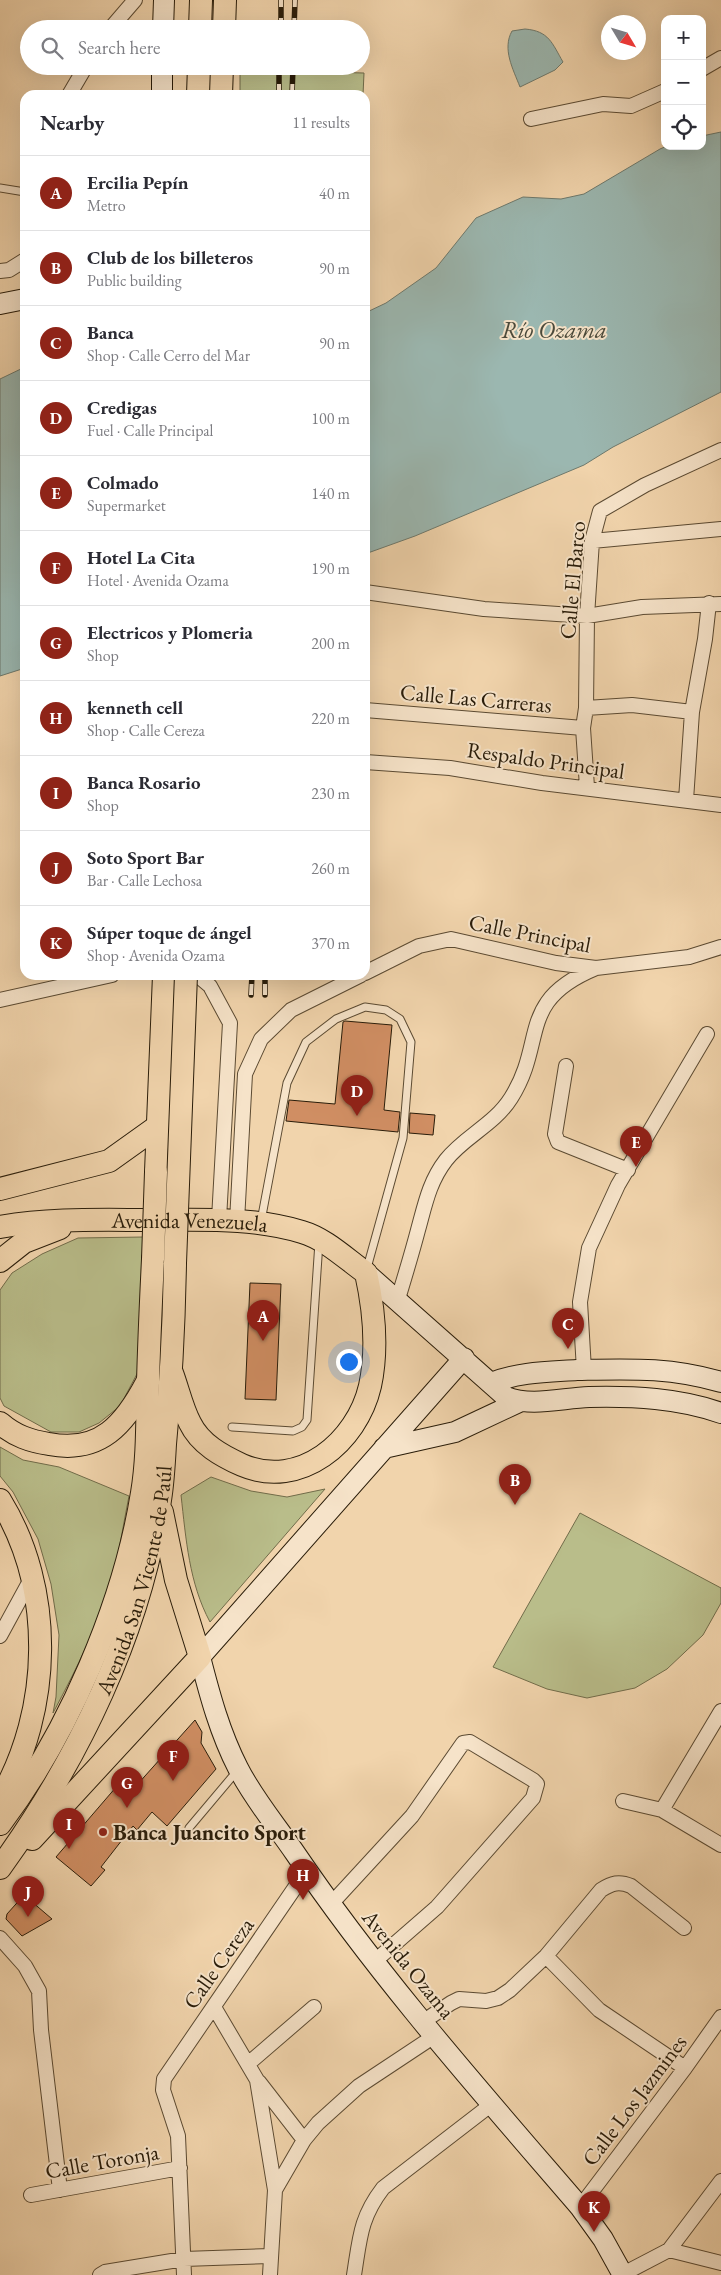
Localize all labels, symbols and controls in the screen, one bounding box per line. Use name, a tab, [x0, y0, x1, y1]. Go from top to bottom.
north arrow	[601, 15, 646, 60]
map controls	[661, 15, 706, 150]
button: +	[661, 15, 706, 60]
search box	[20, 20, 370, 75]
icon: search	[38, 34, 66, 62]
text: Search here	[78, 35, 160, 60]
button: −	[661, 60, 706, 105]
button: locate	[661, 105, 706, 150]
text: Nearby	[40, 109, 104, 136]
text: 11 results	[292, 112, 350, 133]
text: Ercilia Pepín	[87, 170, 189, 195]
text: A	[50, 183, 62, 204]
text: 40 m	[319, 183, 350, 204]
text: Metro	[87, 195, 126, 216]
text: Club de los billeteros	[87, 245, 253, 270]
text: B	[51, 258, 61, 279]
text: 90 m	[319, 258, 350, 279]
text: Public building	[87, 270, 182, 291]
water label: Río Ozama	[501, 314, 607, 345]
text: Banca	[87, 320, 134, 345]
text: C	[50, 333, 62, 354]
text: 90 m	[319, 333, 350, 354]
text: Shop · Calle Cerro del Mar	[87, 345, 250, 366]
text: Credigas	[87, 395, 157, 420]
text: D	[50, 408, 62, 429]
text: 100 m	[311, 408, 350, 429]
text: Fuel · Calle Principal	[87, 420, 213, 441]
text: Colmado	[87, 470, 159, 495]
text: E	[51, 483, 61, 504]
text: 140 m	[311, 483, 350, 504]
text: Supermarket	[87, 495, 166, 516]
street label: Calle El Barco	[553, 520, 592, 640]
text: Hotel La Cita	[87, 545, 195, 570]
text: F	[52, 558, 60, 579]
text: 190 m	[311, 558, 350, 579]
text: Hotel · Avenida Ozama	[87, 570, 229, 591]
text: Electricos y Plomeria	[87, 620, 253, 645]
text: G	[50, 633, 62, 654]
text: 200 m	[311, 633, 350, 654]
text: Shop	[87, 645, 119, 666]
street label: Calle Las Carreras	[399, 677, 553, 720]
text: kenneth cell	[87, 695, 183, 720]
text: H	[50, 708, 62, 729]
text: 220 m	[311, 708, 350, 729]
text: Shop · Calle Cereza	[87, 720, 205, 741]
street label: Respaldo Principal	[465, 735, 627, 786]
text: Banca Rosario	[87, 770, 201, 795]
text: I	[53, 783, 59, 804]
text: 230 m	[311, 783, 350, 804]
text: Shop	[87, 795, 119, 816]
text: Soto Sport Bar	[87, 845, 204, 870]
text: J	[53, 858, 59, 879]
text: 260 m	[311, 858, 350, 879]
text: Bar · Calle Lechosa	[87, 870, 202, 891]
street label: Calle Principal	[466, 907, 593, 960]
text: Súper toque de ángel	[87, 920, 252, 945]
text: K	[50, 933, 62, 954]
text: 370 m	[311, 933, 350, 954]
text: Shop · Avenida Ozama	[87, 945, 225, 966]
pin: D	[341, 1075, 373, 1116]
pin: E	[620, 1126, 652, 1167]
street label: Avenida Venezuela	[110, 1206, 270, 1239]
pin: A	[247, 1300, 279, 1341]
pin: C	[552, 1308, 584, 1349]
your location	[336, 1349, 362, 1375]
pin: B	[499, 1464, 531, 1505]
street label: Avenida San Vicente de Paúl	[89, 1465, 179, 1700]
pin: F	[157, 1740, 189, 1781]
pin: G	[111, 1767, 143, 1808]
pin: I	[53, 1808, 85, 1849]
place label: Banca Juancito Sport	[113, 1818, 306, 1847]
marker: Banca Juancito Sport	[97, 1826, 109, 1838]
pin: H	[287, 1859, 319, 1900]
pin: J	[12, 1876, 44, 1917]
street label: Avenida Ozama	[355, 1903, 462, 2025]
street label: Calle Cereza	[176, 1912, 261, 2015]
street label: Calle Los Jazmines	[576, 2029, 693, 2172]
street label: Calle Toronja	[43, 2137, 161, 2186]
pin: K	[578, 2191, 610, 2232]

